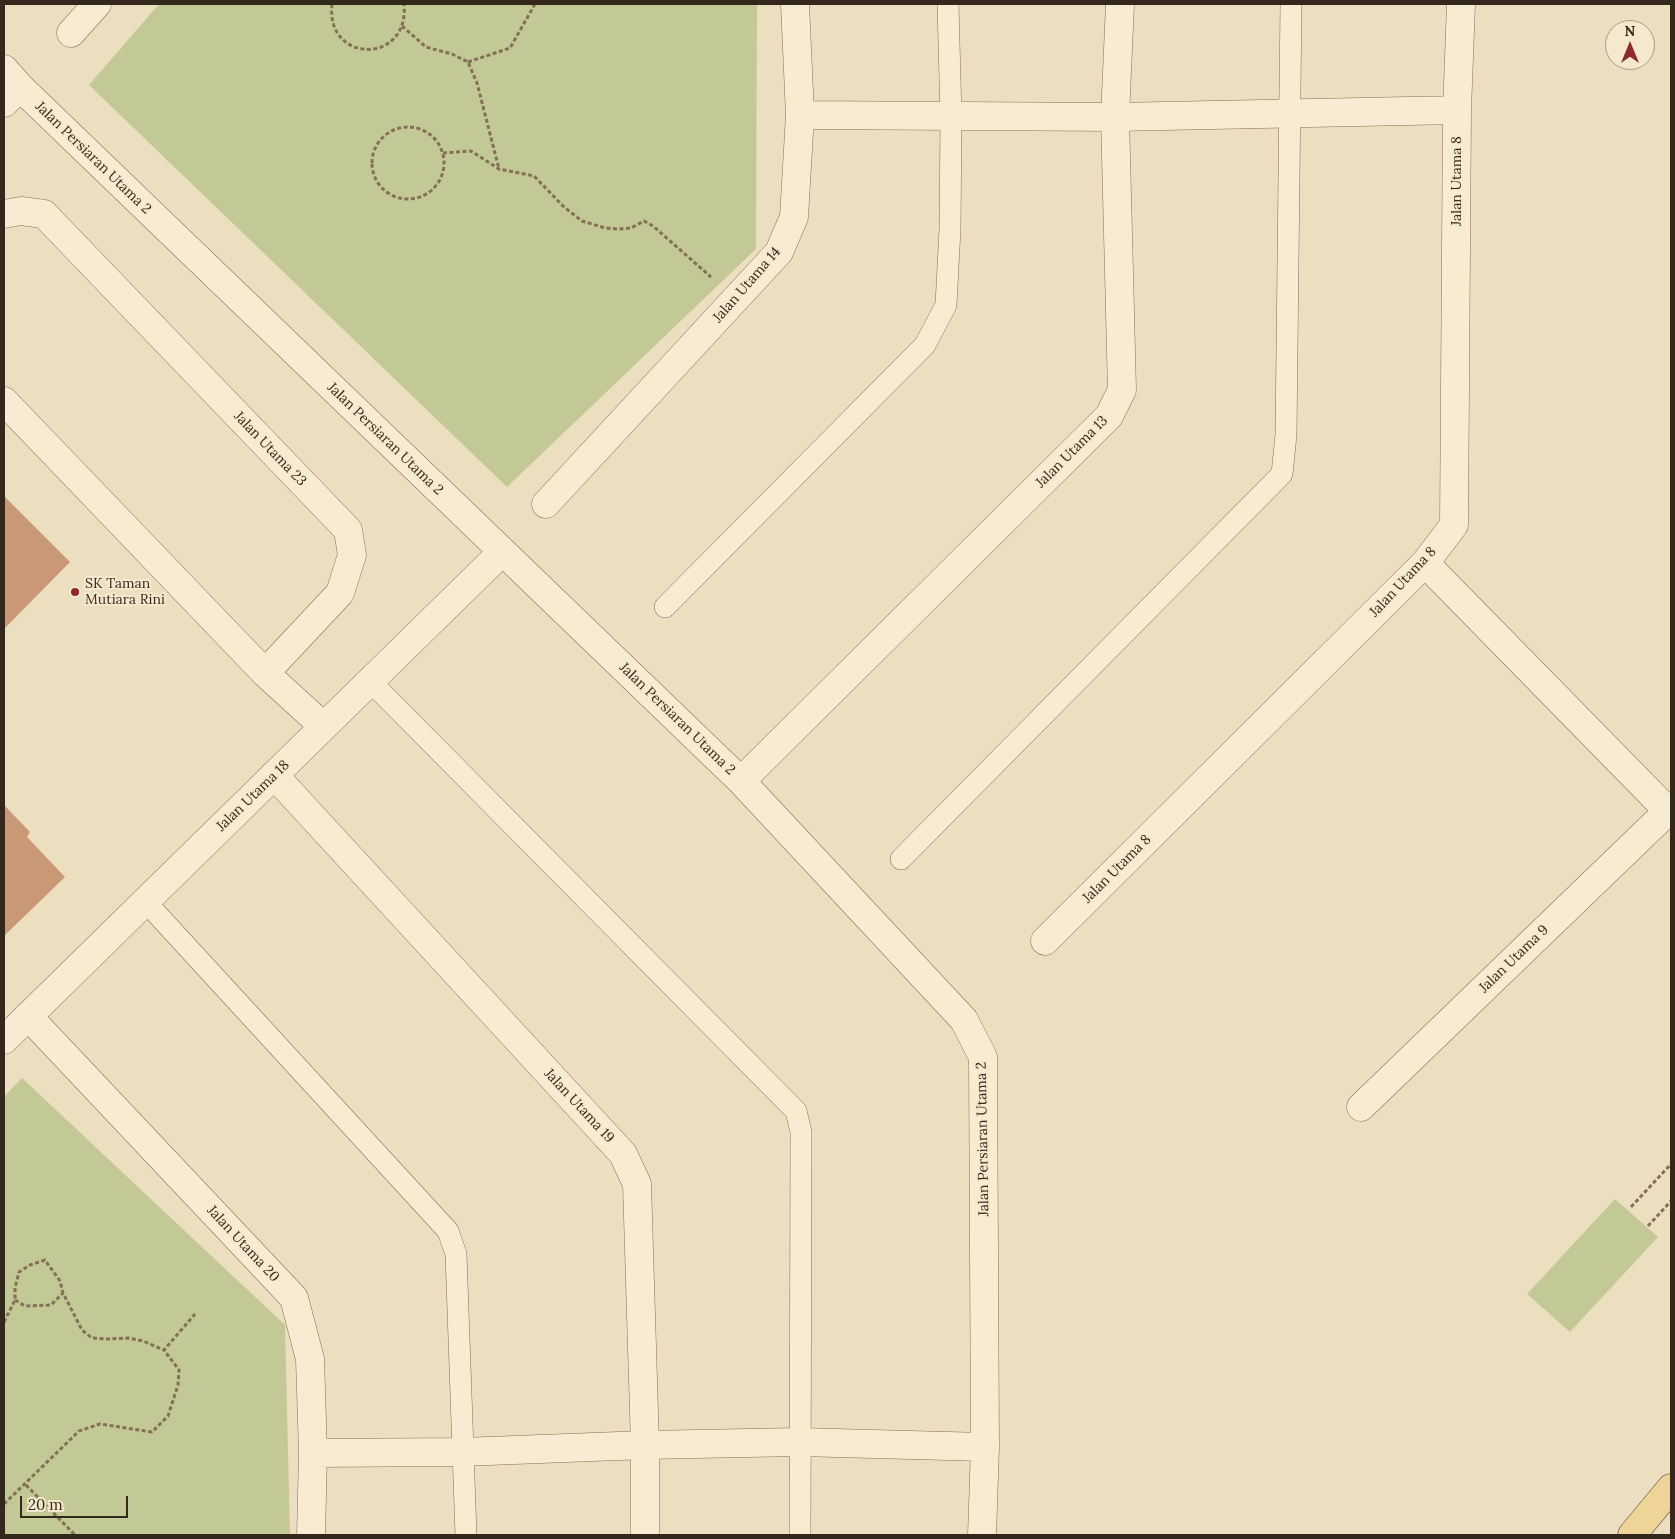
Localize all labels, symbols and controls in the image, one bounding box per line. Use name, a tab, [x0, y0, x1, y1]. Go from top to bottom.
north arrow	[1605, 20, 1655, 70]
text: N	[1625, 22, 1635, 40]
street label: Jalan Persiaran Utama 2	[32, 98, 154, 218]
street label: Jalan Utama 8	[1449, 136, 1465, 226]
street label: Jalan Utama 14	[710, 244, 784, 326]
street label: Jalan Persiaran Utama 2	[324, 379, 446, 499]
street label: Jalan Utama 23	[230, 408, 310, 490]
street label: Jalan Utama 13	[1033, 413, 1111, 491]
street label: Jalan Utama 8	[1366, 543, 1440, 621]
place label: SK Taman Mutiara Rini	[85, 576, 165, 608]
marker: SK Taman Mutiara Rini	[69, 586, 81, 598]
street label: Jalan Persiaran Utama 2	[616, 659, 738, 779]
street label: Jalan Utama 18	[213, 757, 293, 835]
street label: Jalan Utama 8	[1079, 831, 1155, 907]
street label: Jalan Utama 9	[1476, 922, 1552, 996]
street label: Jalan Persiaran Utama 2	[973, 1062, 993, 1216]
street label: Jalan Utama 19	[540, 1065, 618, 1147]
street label: Jalan Utama 20	[203, 1202, 283, 1286]
scale bar	[22, 1486, 130, 1518]
text: 20 m	[28, 1495, 63, 1514]

